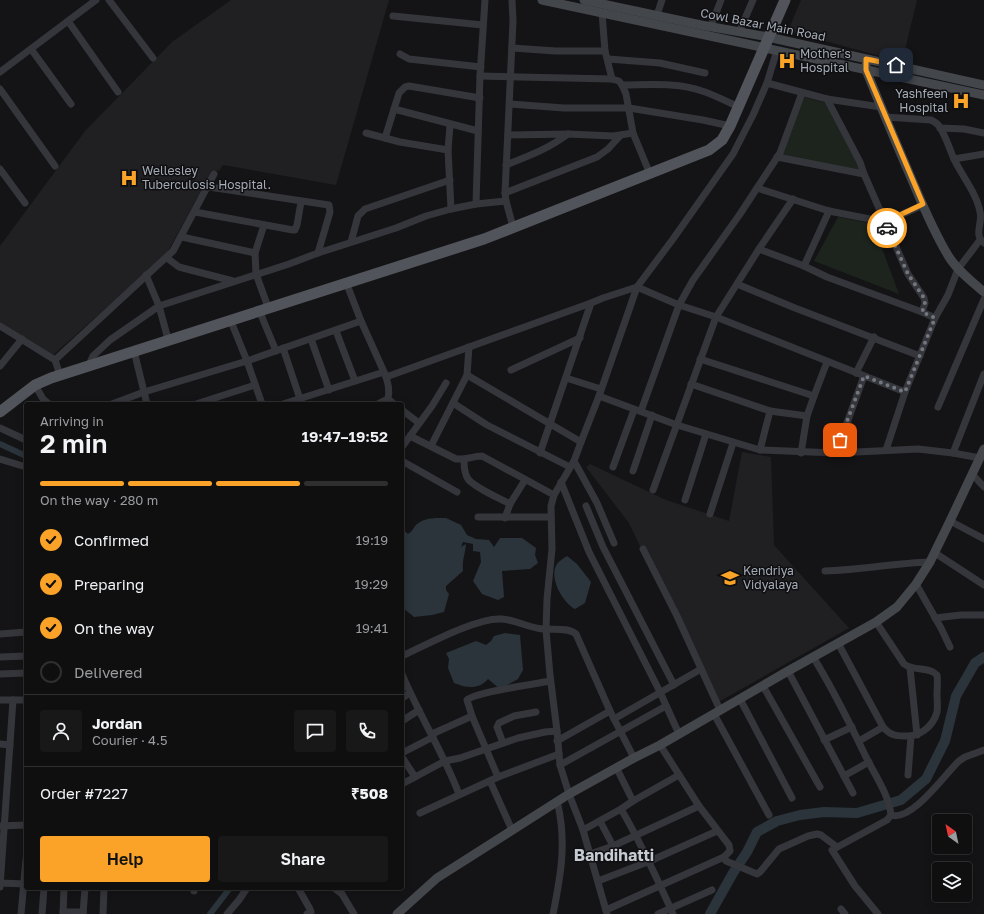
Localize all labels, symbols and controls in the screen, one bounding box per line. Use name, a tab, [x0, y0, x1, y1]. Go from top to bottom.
street label: Cowl Bazar Main Road	[699, 5, 827, 44]
place label: Mother's Hospital	[800, 46, 851, 75]
pin	[879, 48, 913, 82]
hospital icon: Mother's Hospital	[777, 51, 797, 71]
icon: home	[885, 54, 907, 76]
place label: Yashfeen Hospital	[895, 86, 948, 115]
hospital icon: Yashfeen Hospital	[951, 91, 971, 111]
place label: Wellesley Tuberculosis Hospital.	[142, 163, 271, 192]
hospital icon: Wellesley Tuberculosis Hospital.	[119, 168, 139, 188]
courier	[867, 208, 907, 248]
icon: car	[876, 217, 898, 239]
text: Arriving in	[40, 413, 104, 429]
pin	[823, 423, 857, 457]
text: 19:47–19:52	[301, 427, 388, 445]
text: 2 min	[40, 428, 108, 459]
icon: bag	[829, 429, 851, 451]
text: On the way · 280 m	[40, 492, 158, 508]
icon: check	[40, 529, 62, 551]
text: Confirmed	[74, 531, 149, 549]
text: 19:19	[356, 532, 388, 548]
place label: Kendriya Vidyalaya	[743, 563, 798, 592]
school or university icon: Kendriya Vidyalaya	[720, 568, 740, 588]
icon: check	[40, 573, 62, 595]
text: Preparing	[74, 575, 144, 593]
text: 19:29	[355, 576, 388, 592]
icon: check	[40, 617, 62, 639]
text: On the way	[74, 619, 154, 637]
text: 19:41	[356, 620, 388, 636]
text: Delivered	[74, 663, 142, 681]
button: person	[40, 710, 82, 752]
button: chat	[294, 710, 336, 752]
button: phone	[346, 710, 388, 752]
text: Jordan	[92, 714, 142, 732]
text: Courier · 4.5	[92, 732, 167, 748]
text: Order #7227	[40, 784, 128, 802]
text: ₹508	[351, 784, 388, 802]
north arrow	[932, 814, 972, 854]
map controls	[932, 814, 972, 902]
button: Help	[40, 836, 210, 882]
button: Share	[218, 836, 388, 882]
district label: Bandihatti	[574, 845, 654, 865]
button: layers	[932, 862, 972, 902]

